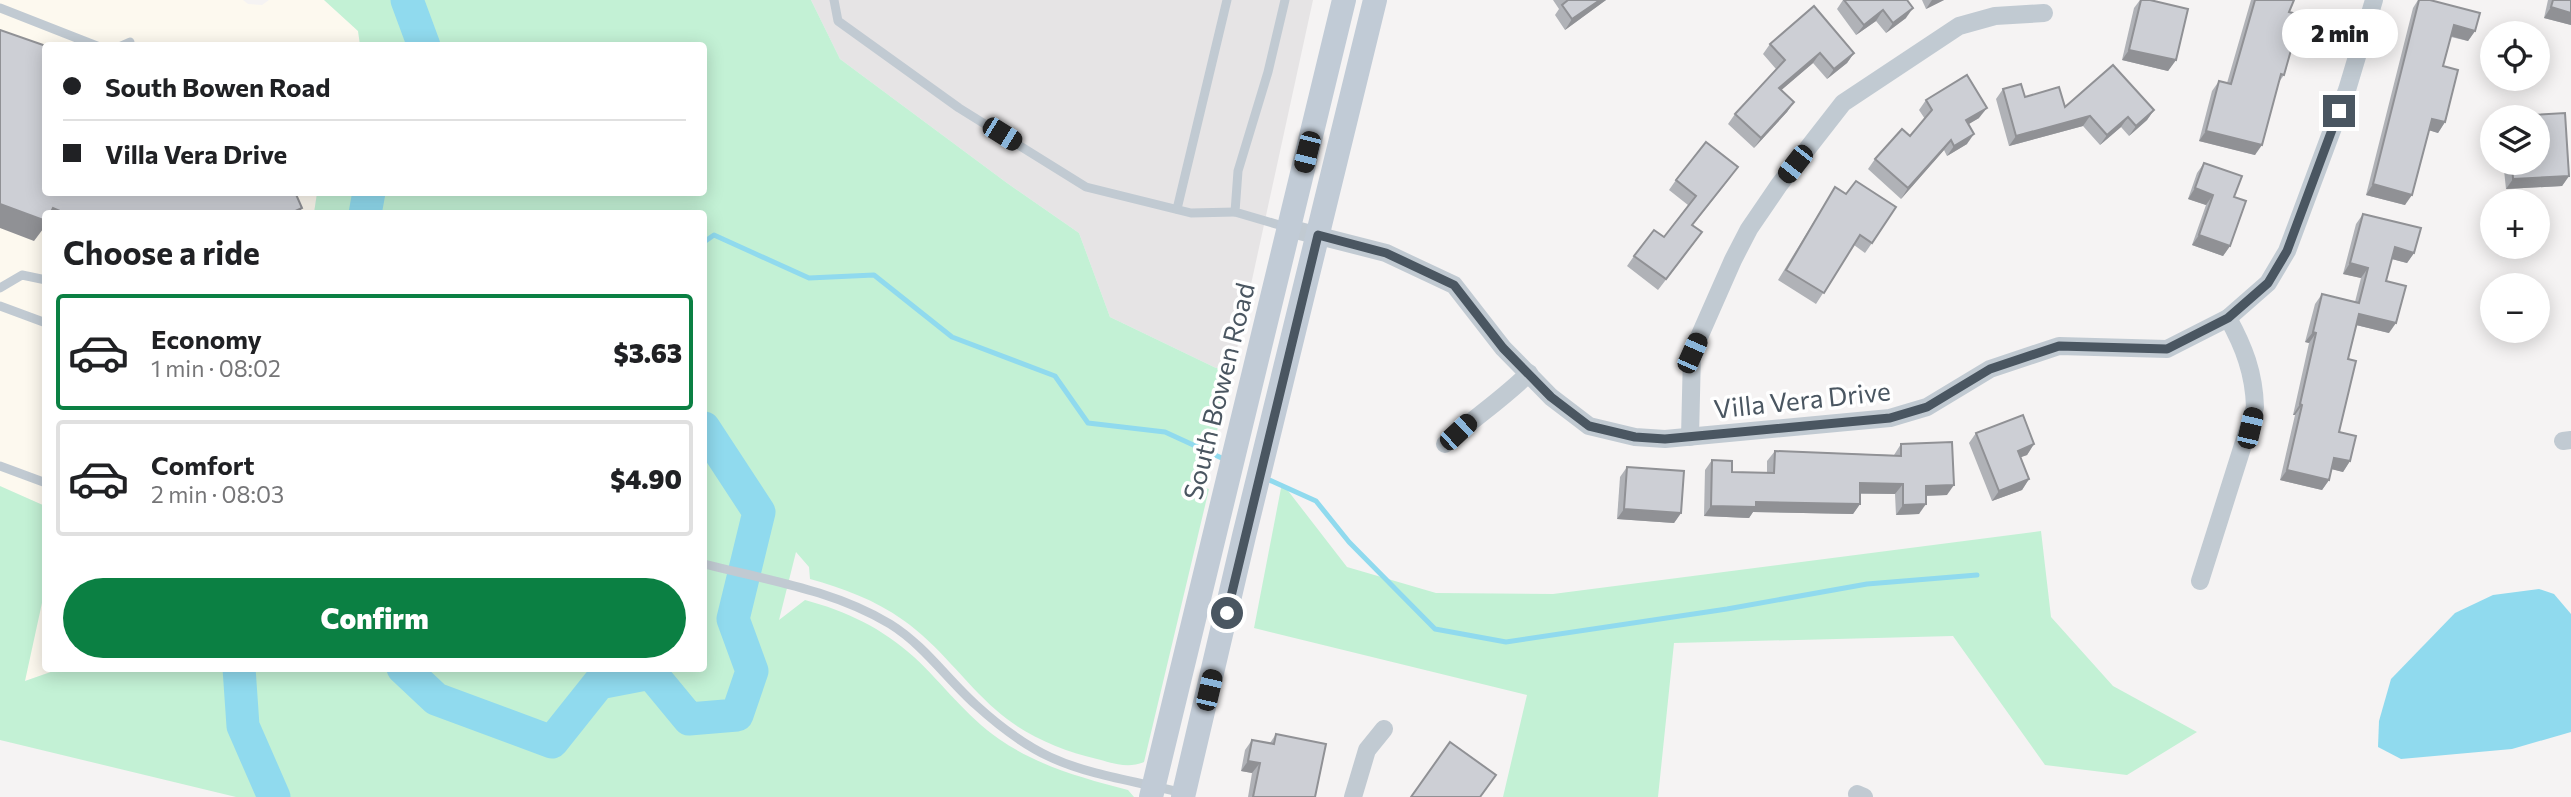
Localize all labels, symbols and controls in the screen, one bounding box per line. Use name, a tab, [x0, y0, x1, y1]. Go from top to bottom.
callout: 2 min	[2281, 10, 2397, 58]
text: 2 min	[2311, 19, 2369, 47]
map controls	[2480, 21, 2550, 343]
button: locate	[2480, 21, 2550, 91]
text: South Bowen Road	[105, 71, 330, 102]
route end	[2323, 95, 2355, 127]
button: layers	[2480, 105, 2550, 175]
car	[979, 114, 1026, 154]
car	[1292, 129, 1323, 175]
text: Villa Vera Drive	[105, 138, 287, 169]
car	[1774, 141, 1817, 187]
button: +	[2480, 189, 2550, 259]
text: Choose a ride	[63, 232, 260, 272]
button: −	[2480, 273, 2550, 343]
street label: South Bowen Road	[1176, 279, 1260, 503]
icon: car	[67, 321, 130, 384]
text: Economy	[151, 323, 262, 354]
car	[1674, 330, 1711, 376]
text: $3.63	[614, 337, 682, 368]
text: 1 min · 08:02	[151, 354, 281, 382]
street label: Villa Vera Drive	[1712, 374, 1892, 424]
car	[2236, 405, 2265, 451]
car	[1436, 410, 1481, 454]
icon: car	[67, 447, 130, 510]
text: Comfort	[151, 449, 254, 480]
text: $4.90	[610, 463, 682, 494]
text: 2 min · 08:03	[151, 480, 284, 508]
button: Confirm	[63, 578, 686, 658]
route start	[1211, 597, 1243, 629]
car	[1195, 667, 1224, 713]

